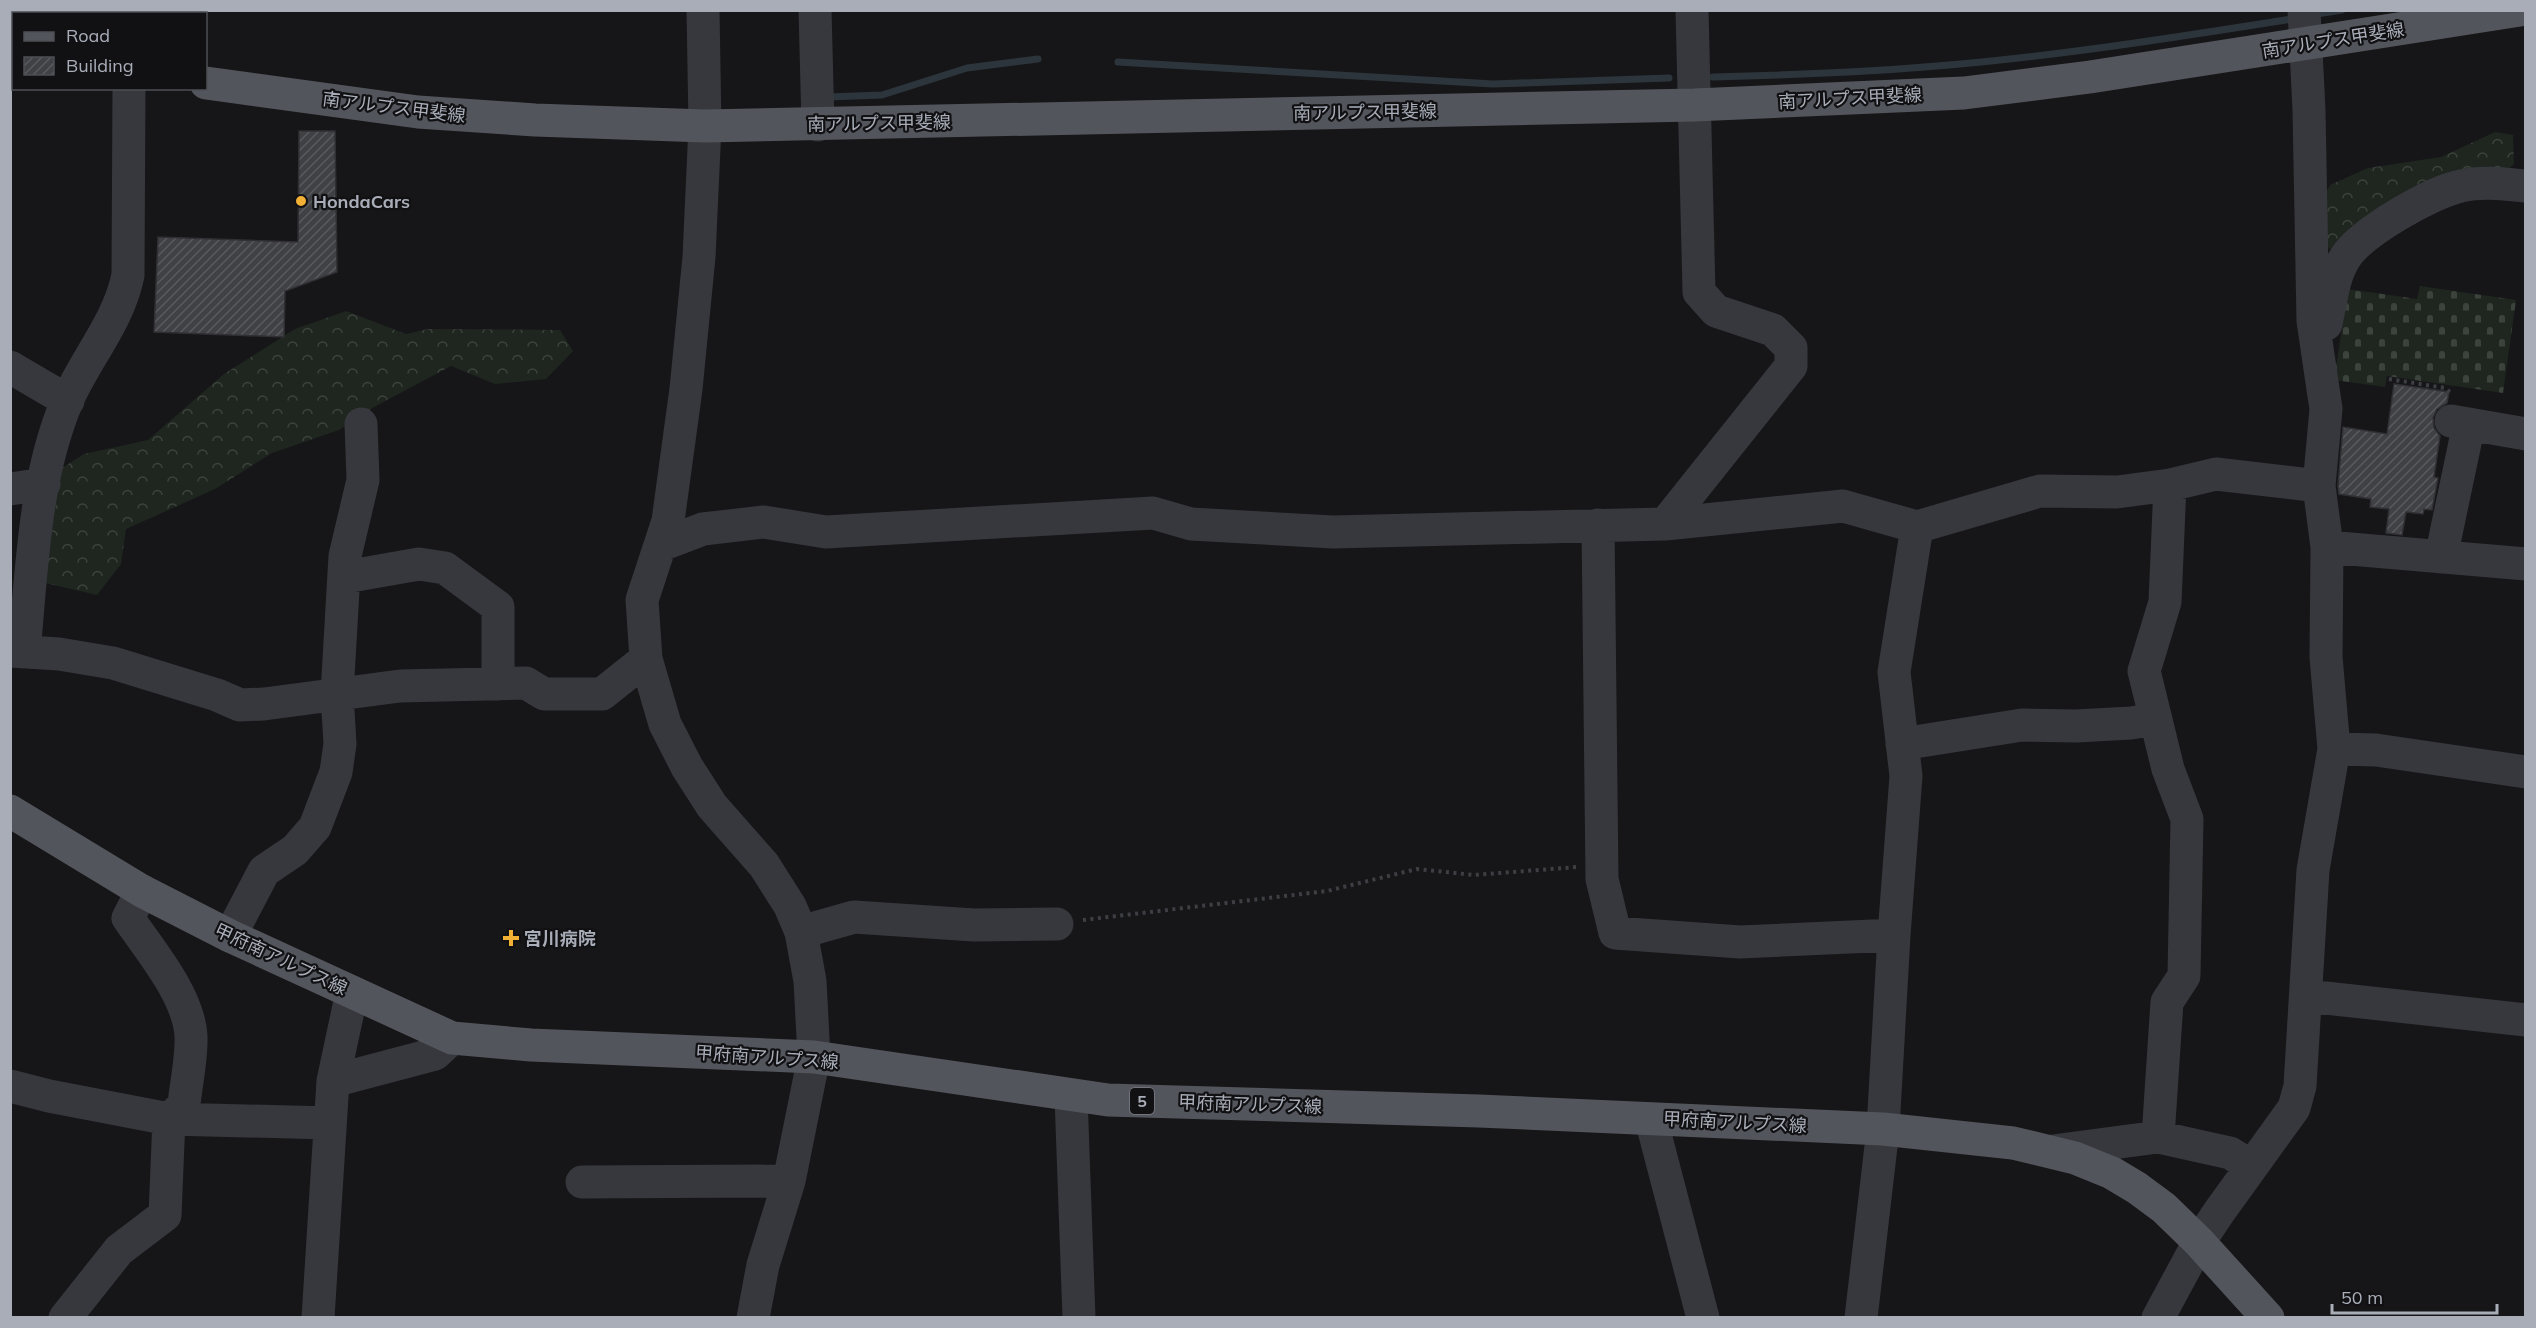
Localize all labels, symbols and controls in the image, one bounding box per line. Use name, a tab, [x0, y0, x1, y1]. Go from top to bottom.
legend	[12, 12, 207, 90]
street label: 南アルプス甲斐線	[2260, 17, 2406, 63]
text: Road	[66, 24, 110, 47]
text: Building	[66, 54, 134, 77]
street label: 南アルプス甲斐線	[1778, 83, 1922, 113]
street label: 南アルプス甲斐線	[321, 87, 467, 127]
street label: 南アルプス甲斐線	[1293, 99, 1437, 125]
street label: 南アルプス甲斐線	[807, 110, 951, 136]
place label: HondaCars	[313, 190, 410, 213]
marker: HondaCars	[294, 194, 308, 208]
street label: 甲府南アルプス線	[211, 918, 351, 1000]
place label: 宮川病院	[524, 927, 596, 950]
marker: 宮川病院	[502, 929, 520, 947]
street label: 甲府南アルプス線	[694, 1041, 840, 1073]
road number: 5	[1130, 1088, 1154, 1114]
street label: 甲府南アルプス線	[1178, 1090, 1322, 1118]
street label: 甲府南アルプス線	[1663, 1107, 1807, 1137]
scale bar	[2332, 1277, 2497, 1315]
text: 50 m	[2341, 1286, 2383, 1309]

